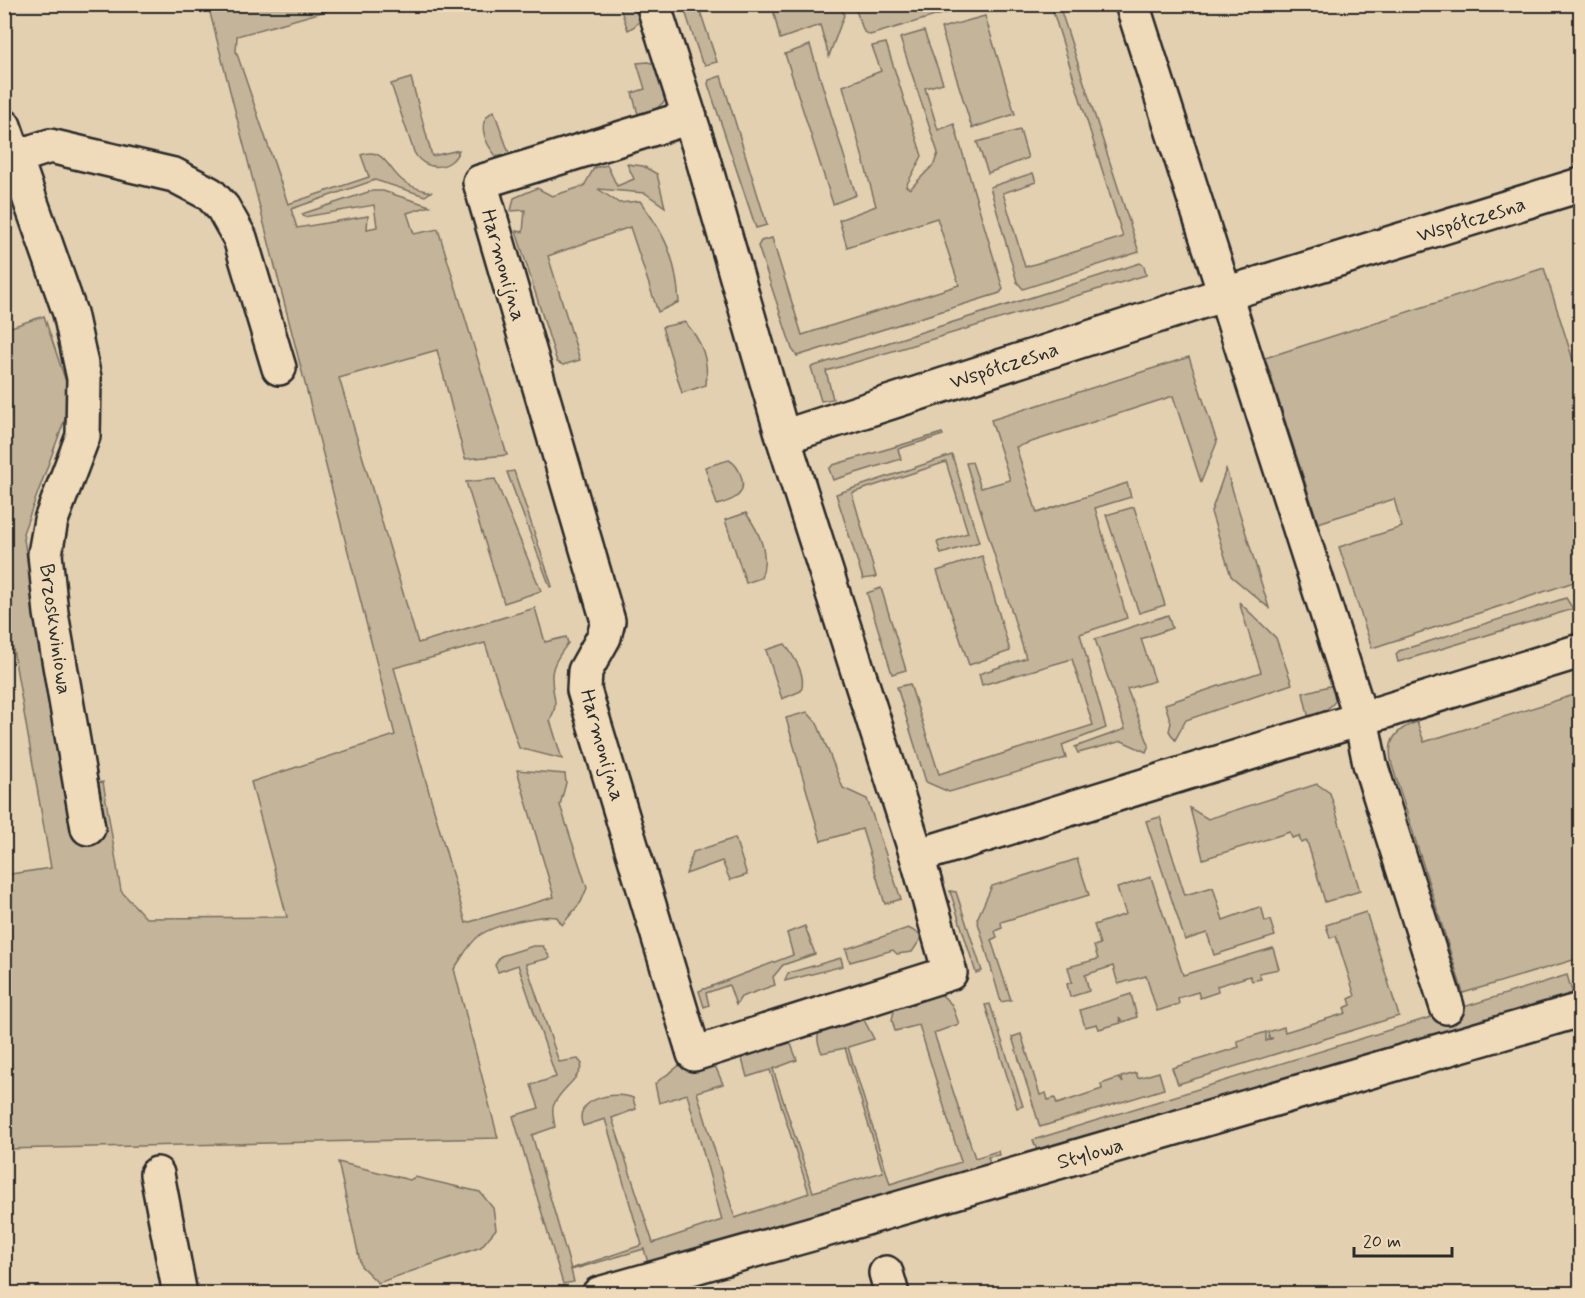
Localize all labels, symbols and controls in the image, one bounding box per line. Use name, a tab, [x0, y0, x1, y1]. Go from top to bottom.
street label: Współczesna	[1413, 190, 1529, 250]
street label: Harmonijna	[474, 206, 532, 325]
street label: Współczesna	[946, 335, 1062, 397]
street label: Brzoskwiniowa	[32, 562, 78, 696]
street label: Harmonijna	[573, 686, 631, 805]
street label: Stylowa	[1054, 1131, 1126, 1177]
scale bar	[1354, 1220, 1452, 1258]
text: 20 m	[1363, 1230, 1401, 1254]

